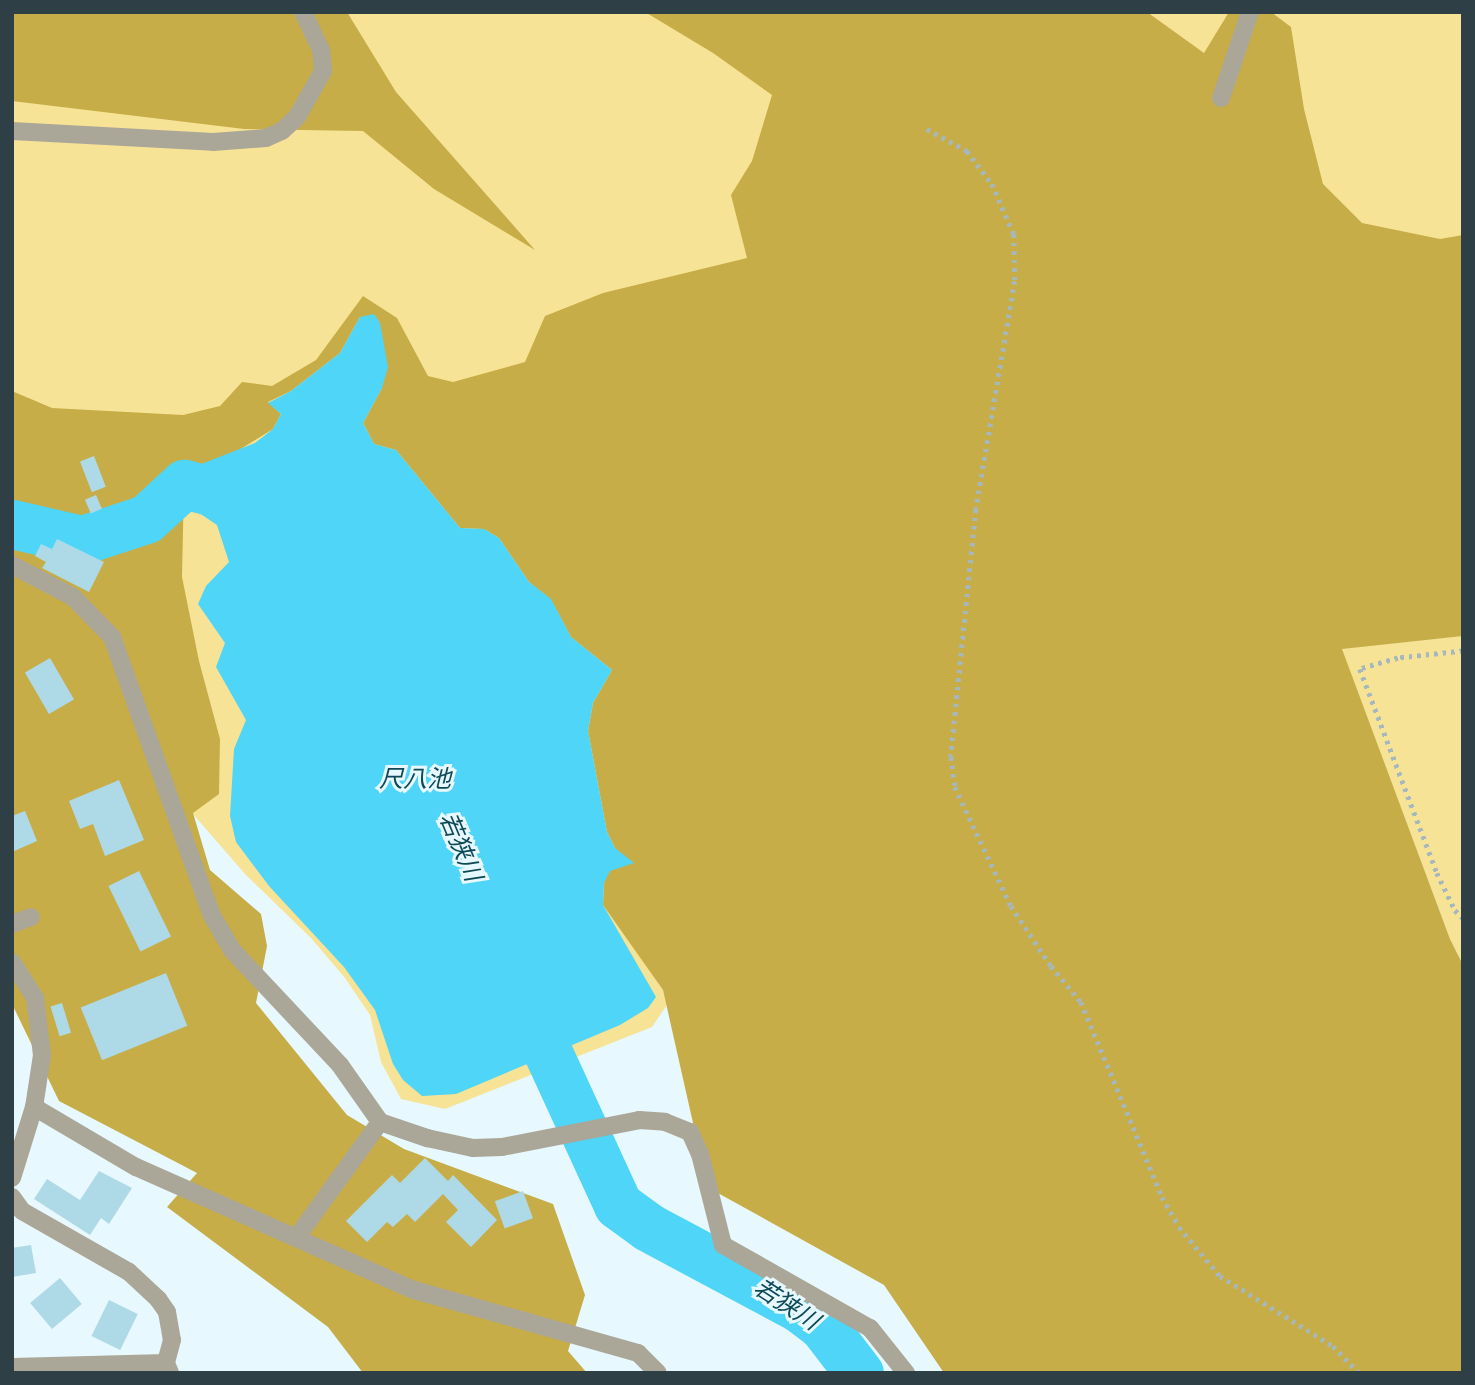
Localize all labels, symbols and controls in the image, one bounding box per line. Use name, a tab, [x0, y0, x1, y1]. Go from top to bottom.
water label: 尺八池	[379, 766, 451, 794]
water label: 若狭川	[433, 808, 487, 886]
water label: 若狭川	[748, 1273, 824, 1337]

